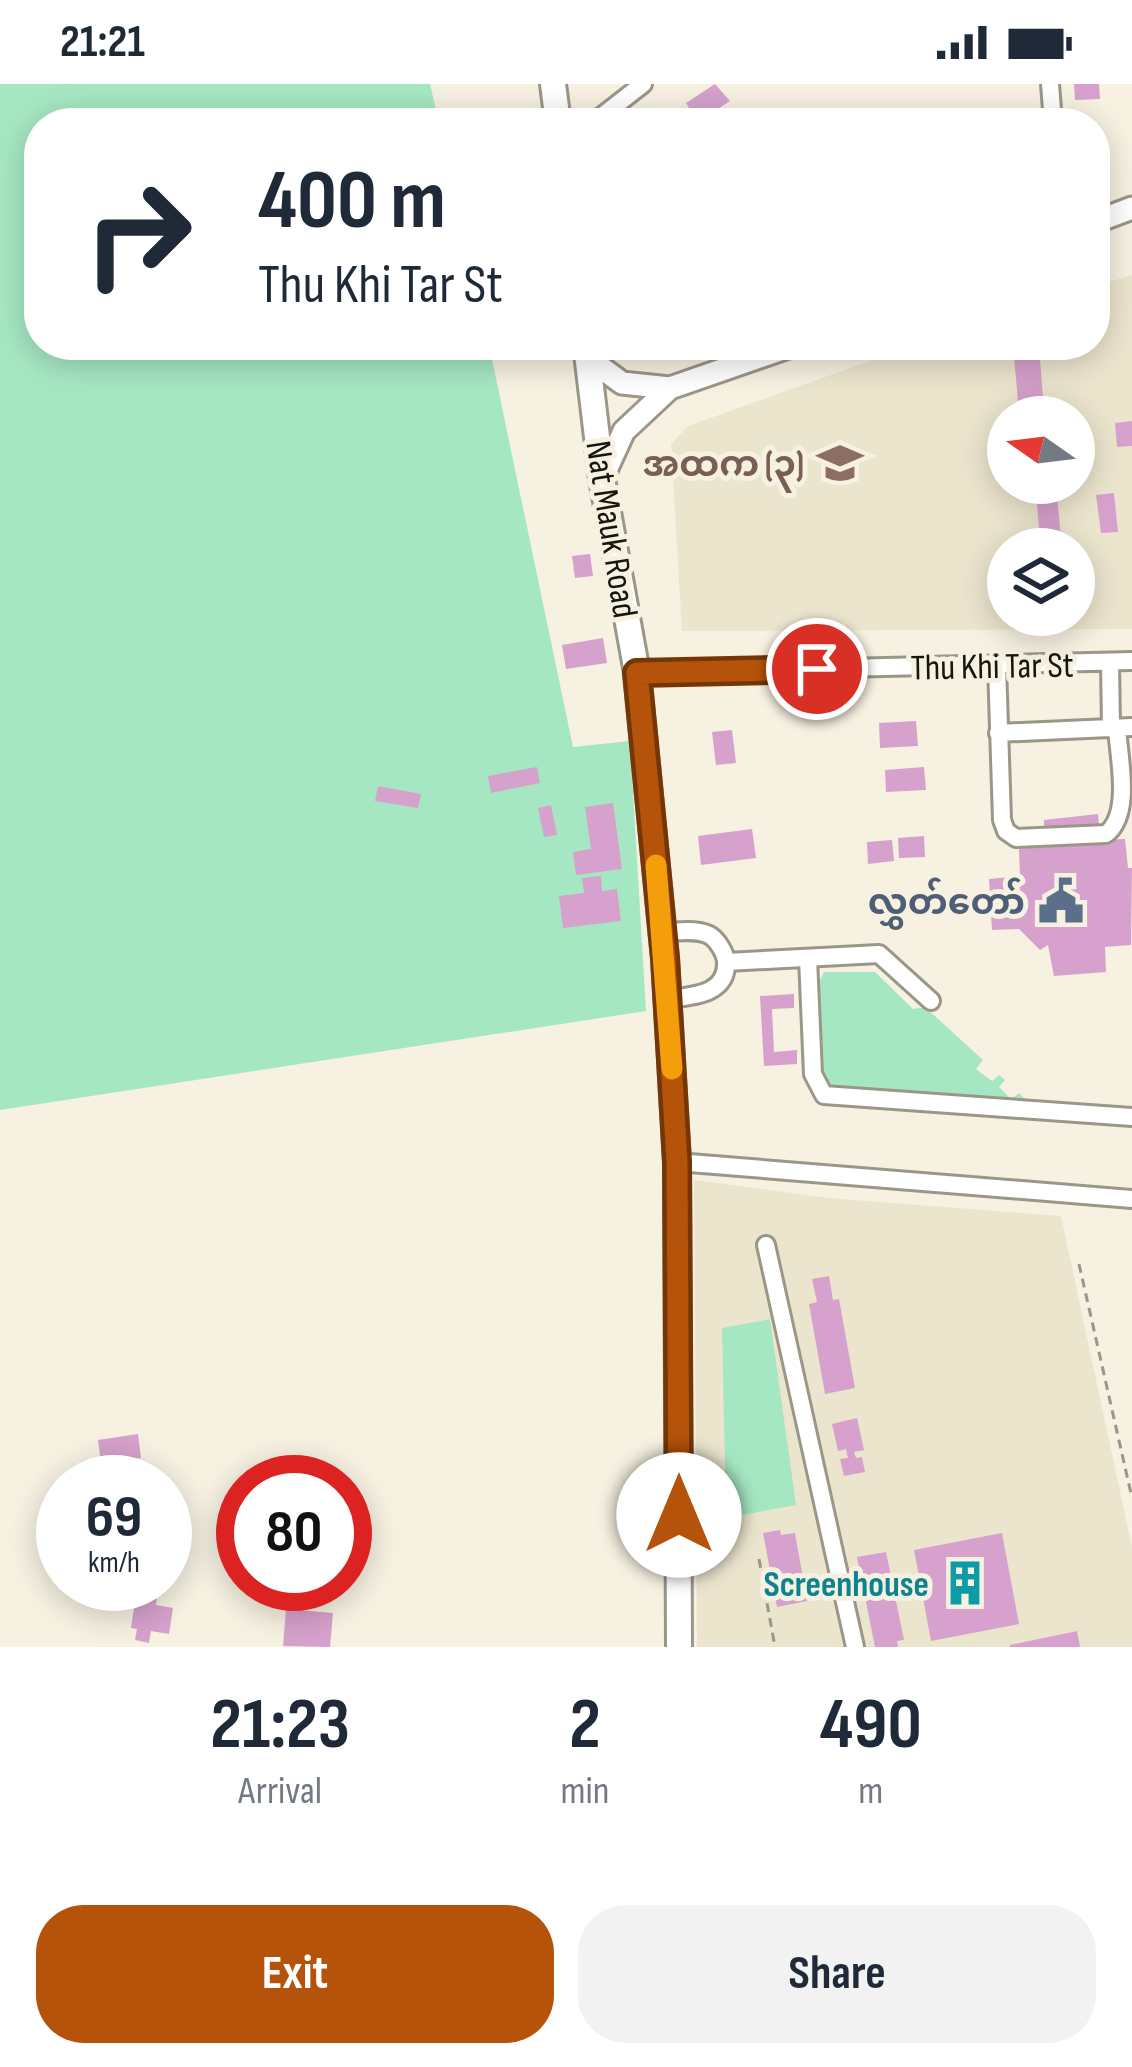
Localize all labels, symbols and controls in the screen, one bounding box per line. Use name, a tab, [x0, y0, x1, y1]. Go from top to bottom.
text: 21:21	[60, 15, 145, 70]
text: 400 m	[258, 151, 446, 252]
icon: right	[60, 156, 216, 312]
text: Thu Khi Tar St	[258, 253, 503, 318]
north arrow	[987, 396, 1095, 504]
map controls	[987, 396, 1095, 636]
street label: Nat Mauk Road	[575, 438, 646, 621]
school or university icon: အထက (၃)	[815, 438, 865, 488]
place label: အထက (၃)	[643, 444, 804, 493]
button: layers	[987, 528, 1095, 636]
pin	[766, 618, 868, 720]
icon: arrive	[784, 636, 850, 702]
street label: Thu Khi Tar St	[910, 645, 1074, 690]
public building icon: လွှတ်တော်	[1036, 876, 1086, 926]
place label: လွှတ်တော်	[868, 877, 1025, 930]
position arrow	[616, 1452, 742, 1578]
speed limit sign: 80	[216, 1455, 372, 1611]
text: 69	[86, 1482, 142, 1554]
text: km/h	[88, 1545, 140, 1581]
building icon: Screenhouse	[940, 1558, 990, 1608]
place label: Screenhouse	[764, 1564, 929, 1607]
text: 21:23	[210, 1682, 350, 1769]
text: 2	[569, 1682, 601, 1769]
text: 490	[820, 1682, 922, 1769]
text: Arrival	[238, 1768, 322, 1815]
text: min	[560, 1768, 609, 1815]
text: m	[858, 1768, 883, 1815]
button: Exit	[36, 1905, 554, 2043]
button: Share	[578, 1905, 1096, 2043]

